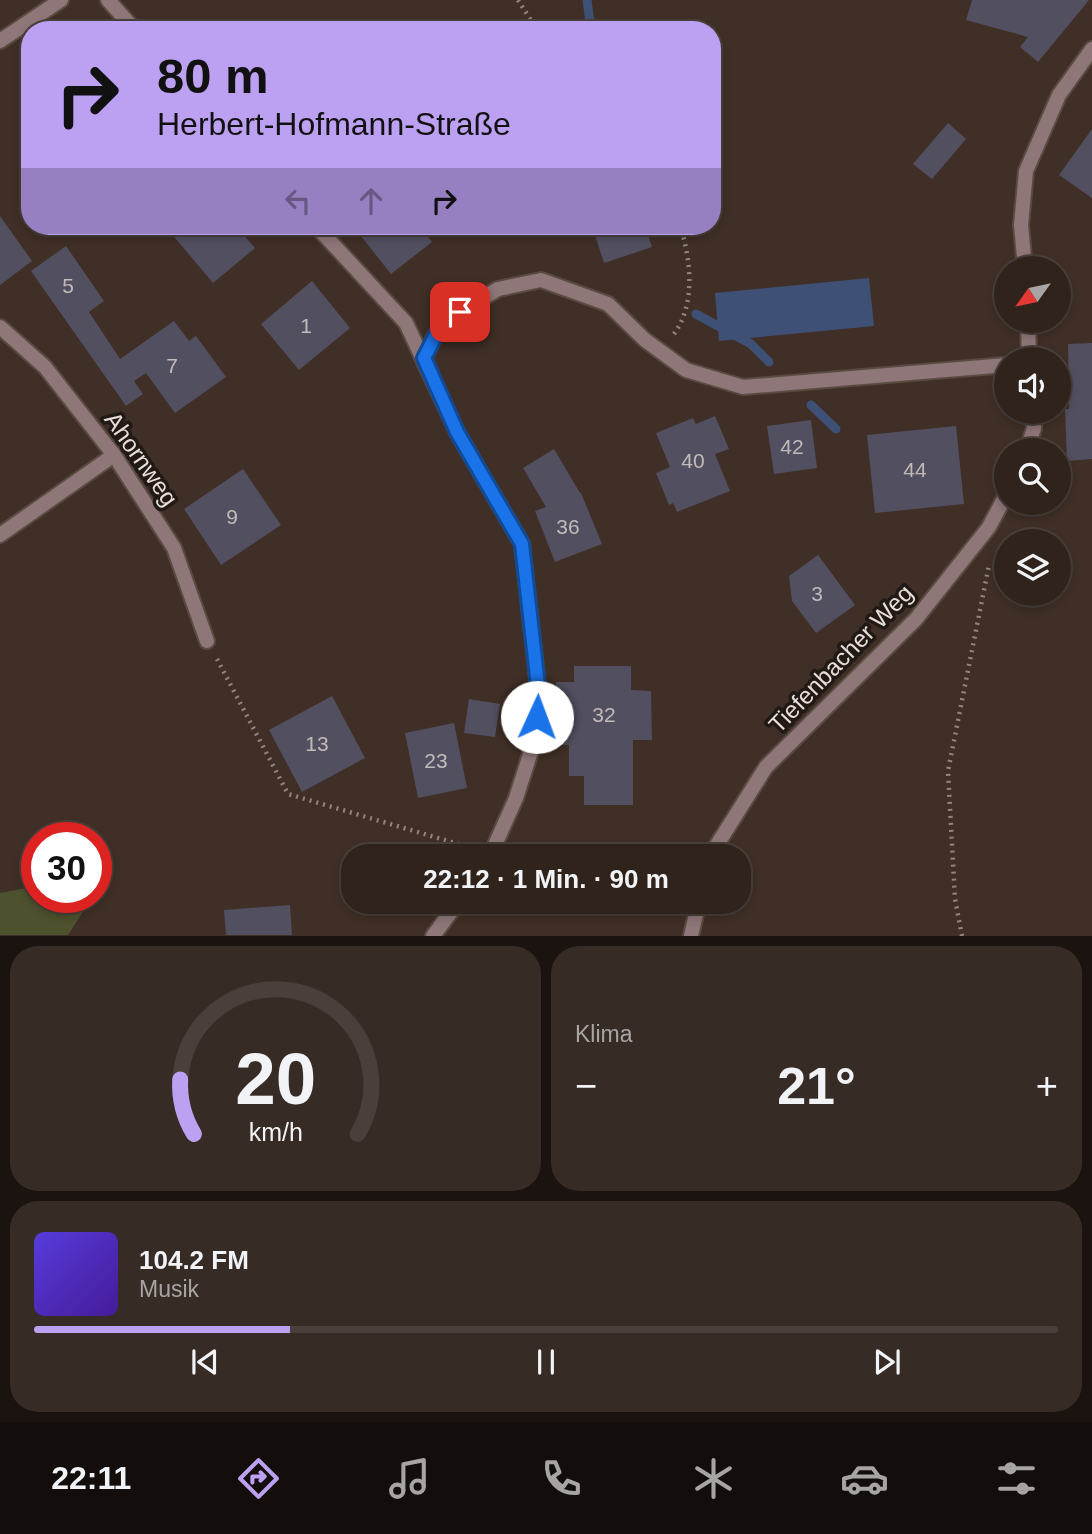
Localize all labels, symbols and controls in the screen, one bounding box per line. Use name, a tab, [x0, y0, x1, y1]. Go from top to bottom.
icon: right	[42, 49, 133, 140]
text: 80 m	[157, 49, 269, 103]
text: Herbert-Hofmann-Straße	[157, 106, 511, 142]
icon: left	[279, 182, 317, 220]
icon: ahead	[352, 182, 390, 220]
icon: right	[425, 182, 463, 220]
north arrow	[994, 256, 1071, 332]
map controls	[994, 256, 1071, 606]
house number: 5	[62, 274, 74, 297]
pin	[430, 282, 490, 342]
icon: arrive	[441, 293, 479, 331]
house number: 1	[300, 314, 312, 337]
button: sound	[994, 347, 1071, 424]
house number: 7	[166, 354, 178, 377]
street label: Ahornweg	[99, 407, 183, 511]
house number: 42	[780, 435, 804, 458]
button: search	[994, 438, 1071, 515]
house number: 40	[681, 449, 705, 472]
house number: 44	[903, 458, 927, 481]
house number: 9	[226, 505, 238, 528]
house number: 36	[556, 515, 580, 538]
button: layers	[994, 529, 1071, 606]
street label: Tiefenbacher Weg	[763, 579, 918, 738]
house number: 3	[811, 582, 823, 605]
position arrow	[500, 680, 574, 754]
house number: 32	[592, 703, 616, 726]
house number: 13	[305, 732, 329, 755]
house number: 23	[424, 749, 448, 772]
speed limit sign: 30	[21, 822, 112, 913]
text: 22:12 · 1 Min. · 90 m	[423, 864, 669, 894]
text: Klima	[575, 1021, 633, 1047]
text: 20	[235, 1039, 316, 1120]
text: 21°	[777, 1057, 856, 1115]
text: −	[575, 1065, 597, 1107]
text: +	[1036, 1065, 1058, 1107]
text: km/h	[248, 1118, 303, 1146]
text: 104.2 FM	[139, 1245, 249, 1275]
text: Musik	[139, 1276, 199, 1302]
icon: previous	[186, 1343, 224, 1381]
icon: pause	[527, 1343, 565, 1381]
icon: next	[868, 1343, 906, 1381]
icon: directions	[234, 1454, 283, 1503]
icon: music	[385, 1454, 434, 1503]
icon: phone	[537, 1454, 586, 1503]
icon: climate	[689, 1454, 738, 1503]
icon: car	[840, 1454, 889, 1503]
icon: filters	[992, 1454, 1041, 1503]
text: 22:11	[51, 1460, 131, 1496]

